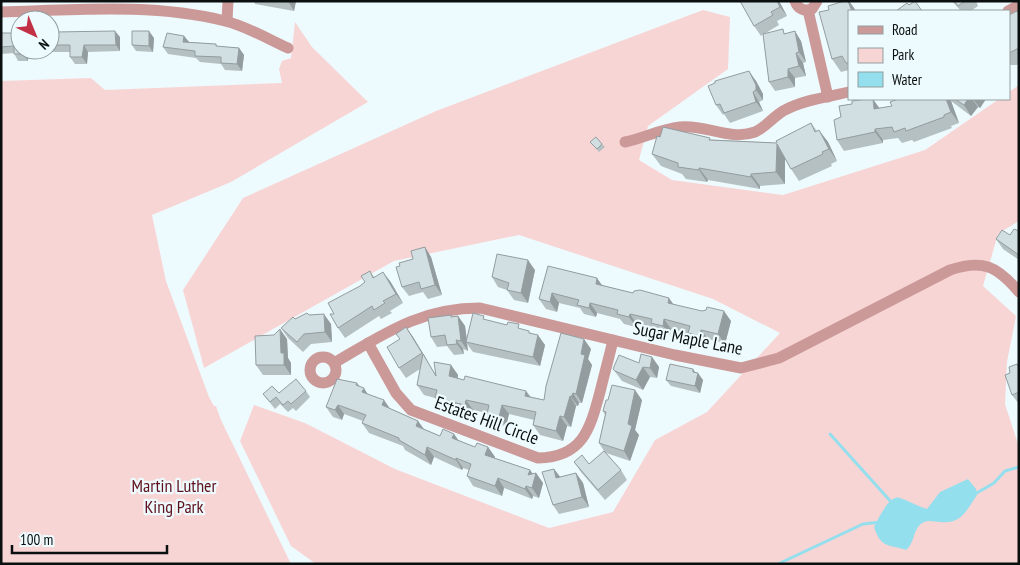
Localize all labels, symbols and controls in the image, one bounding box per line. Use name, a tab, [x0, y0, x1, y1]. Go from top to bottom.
north arrow	[10, 10, 60, 60]
legend	[848, 10, 1010, 100]
text: Road	[892, 20, 918, 39]
text: N	[35, 35, 53, 53]
text: Park	[892, 45, 914, 64]
text: Water	[892, 70, 923, 89]
street label: Sugar Maple Lane	[631, 316, 745, 360]
street label: Estates Hill Circle	[432, 391, 542, 449]
park label: Martin Luther King Park	[132, 474, 217, 518]
scale bar	[12, 522, 168, 554]
text: 100 m	[20, 530, 53, 549]

